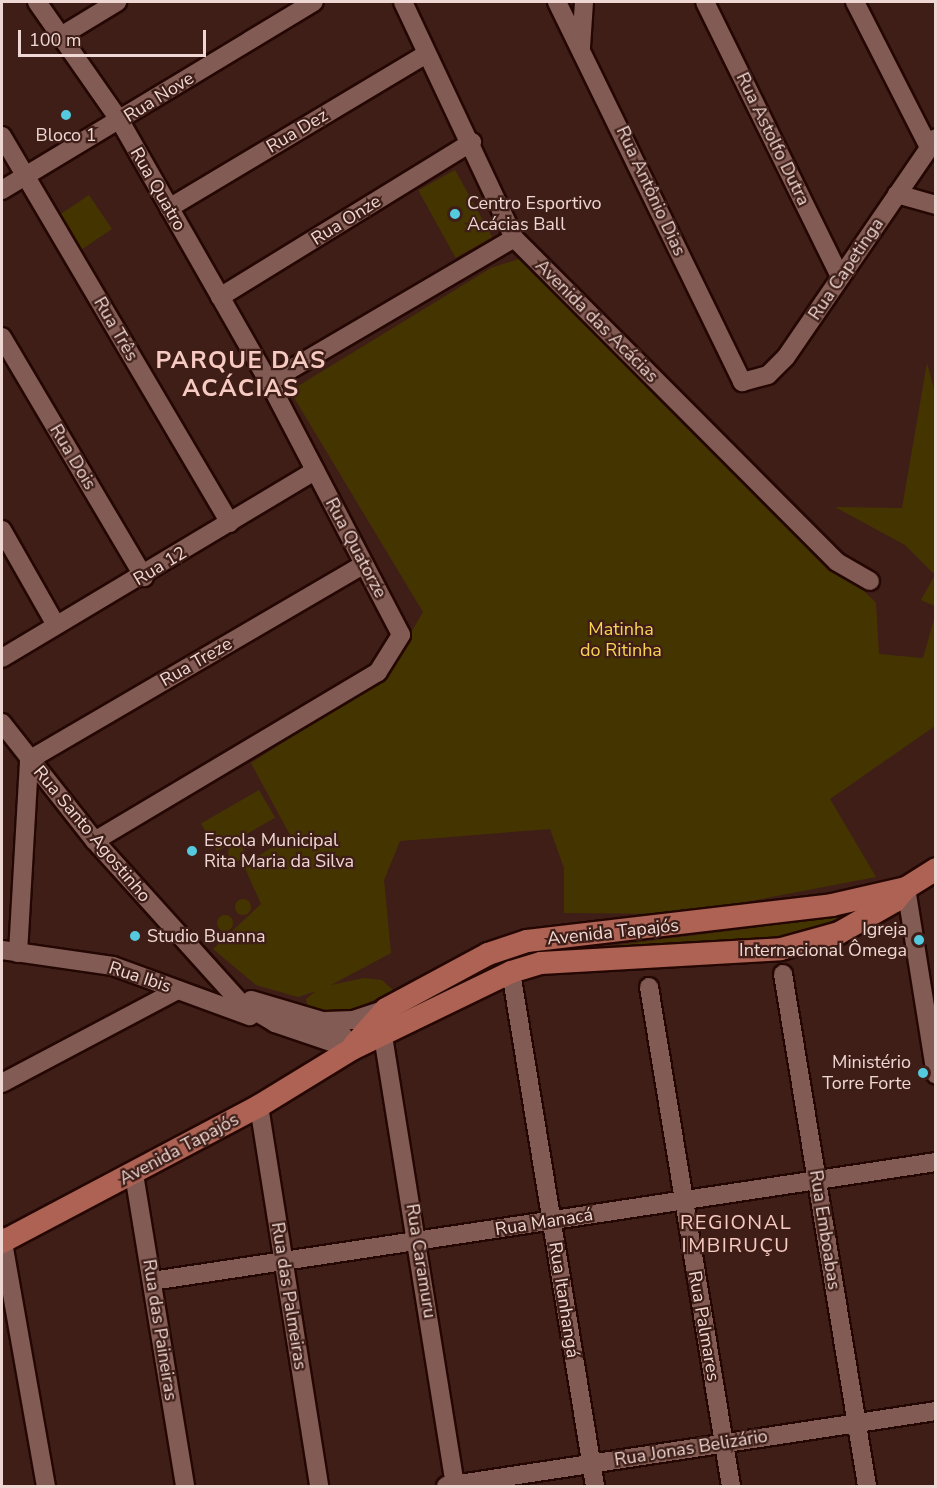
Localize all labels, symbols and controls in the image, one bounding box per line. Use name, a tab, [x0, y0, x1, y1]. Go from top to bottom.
scale bar	[21, 18, 208, 56]
text: 100 m	[29, 28, 81, 52]
street label: Rua Nove	[120, 67, 198, 127]
street label: Rua Astolfo Dutra	[731, 69, 815, 209]
street label: Rua Dez	[262, 104, 332, 158]
marker: Bloco 1	[59, 108, 73, 122]
street label: Rua Antônio Dias	[611, 123, 691, 259]
place label: Bloco 1	[35, 124, 97, 146]
street label: Rua Quatro	[126, 144, 190, 234]
street label: Rua Onze	[307, 190, 385, 250]
place label: Centro Esportivo Acácias Ball	[467, 193, 602, 236]
marker: Centro Esportivo Acácias Ball	[448, 207, 462, 221]
street label: Rua Capetinga	[804, 214, 888, 324]
street label: Avenida das Acácias	[531, 255, 663, 387]
street label: Rua Três	[89, 293, 143, 365]
district label: PARQUE DAS ACÁCIAS	[155, 347, 327, 403]
street label: Rua Dois	[45, 420, 101, 494]
street label: Rua Quatorze	[321, 494, 391, 602]
street label: Rua 12	[130, 542, 190, 590]
park label: Matinha do Ritinha	[580, 619, 662, 662]
street label: Rua Treze	[156, 633, 236, 691]
street label: Rua Santo Agostinho	[29, 762, 155, 906]
place label: Escola Municipal Rita Maria da Silva	[204, 830, 354, 872]
marker: Escola Municipal Rita Maria da Silva	[185, 844, 199, 858]
street label: Avenida Tapajós	[546, 914, 680, 950]
place label: Igreja Internacional Ômega	[739, 919, 907, 962]
place label: Studio Buanna	[147, 925, 266, 947]
marker: Studio Buanna	[128, 929, 142, 943]
marker: Igreja Internacional Ômega	[912, 933, 926, 947]
street label: Rua Ibis	[106, 957, 174, 997]
place label: Ministério Torre Forte	[822, 1052, 911, 1094]
marker: Ministério Torre Forte	[916, 1066, 930, 1080]
street label: Avenida Tapajós	[115, 1108, 243, 1190]
street label: Rua Emboabas	[805, 1169, 845, 1291]
street label: Rua Caramuru	[401, 1202, 441, 1320]
street label: Rua Manacá	[494, 1204, 594, 1240]
district label: REGIONAL IMBIRUÇU	[680, 1211, 792, 1258]
street label: Rua das Palmeiras	[267, 1221, 311, 1371]
street label: Rua Itanhangá	[544, 1241, 584, 1359]
street label: Rua das Paineiras	[138, 1258, 182, 1402]
street label: Rua Palmares	[684, 1269, 724, 1383]
street label: Rua Jonas Belizário	[613, 1425, 769, 1471]

